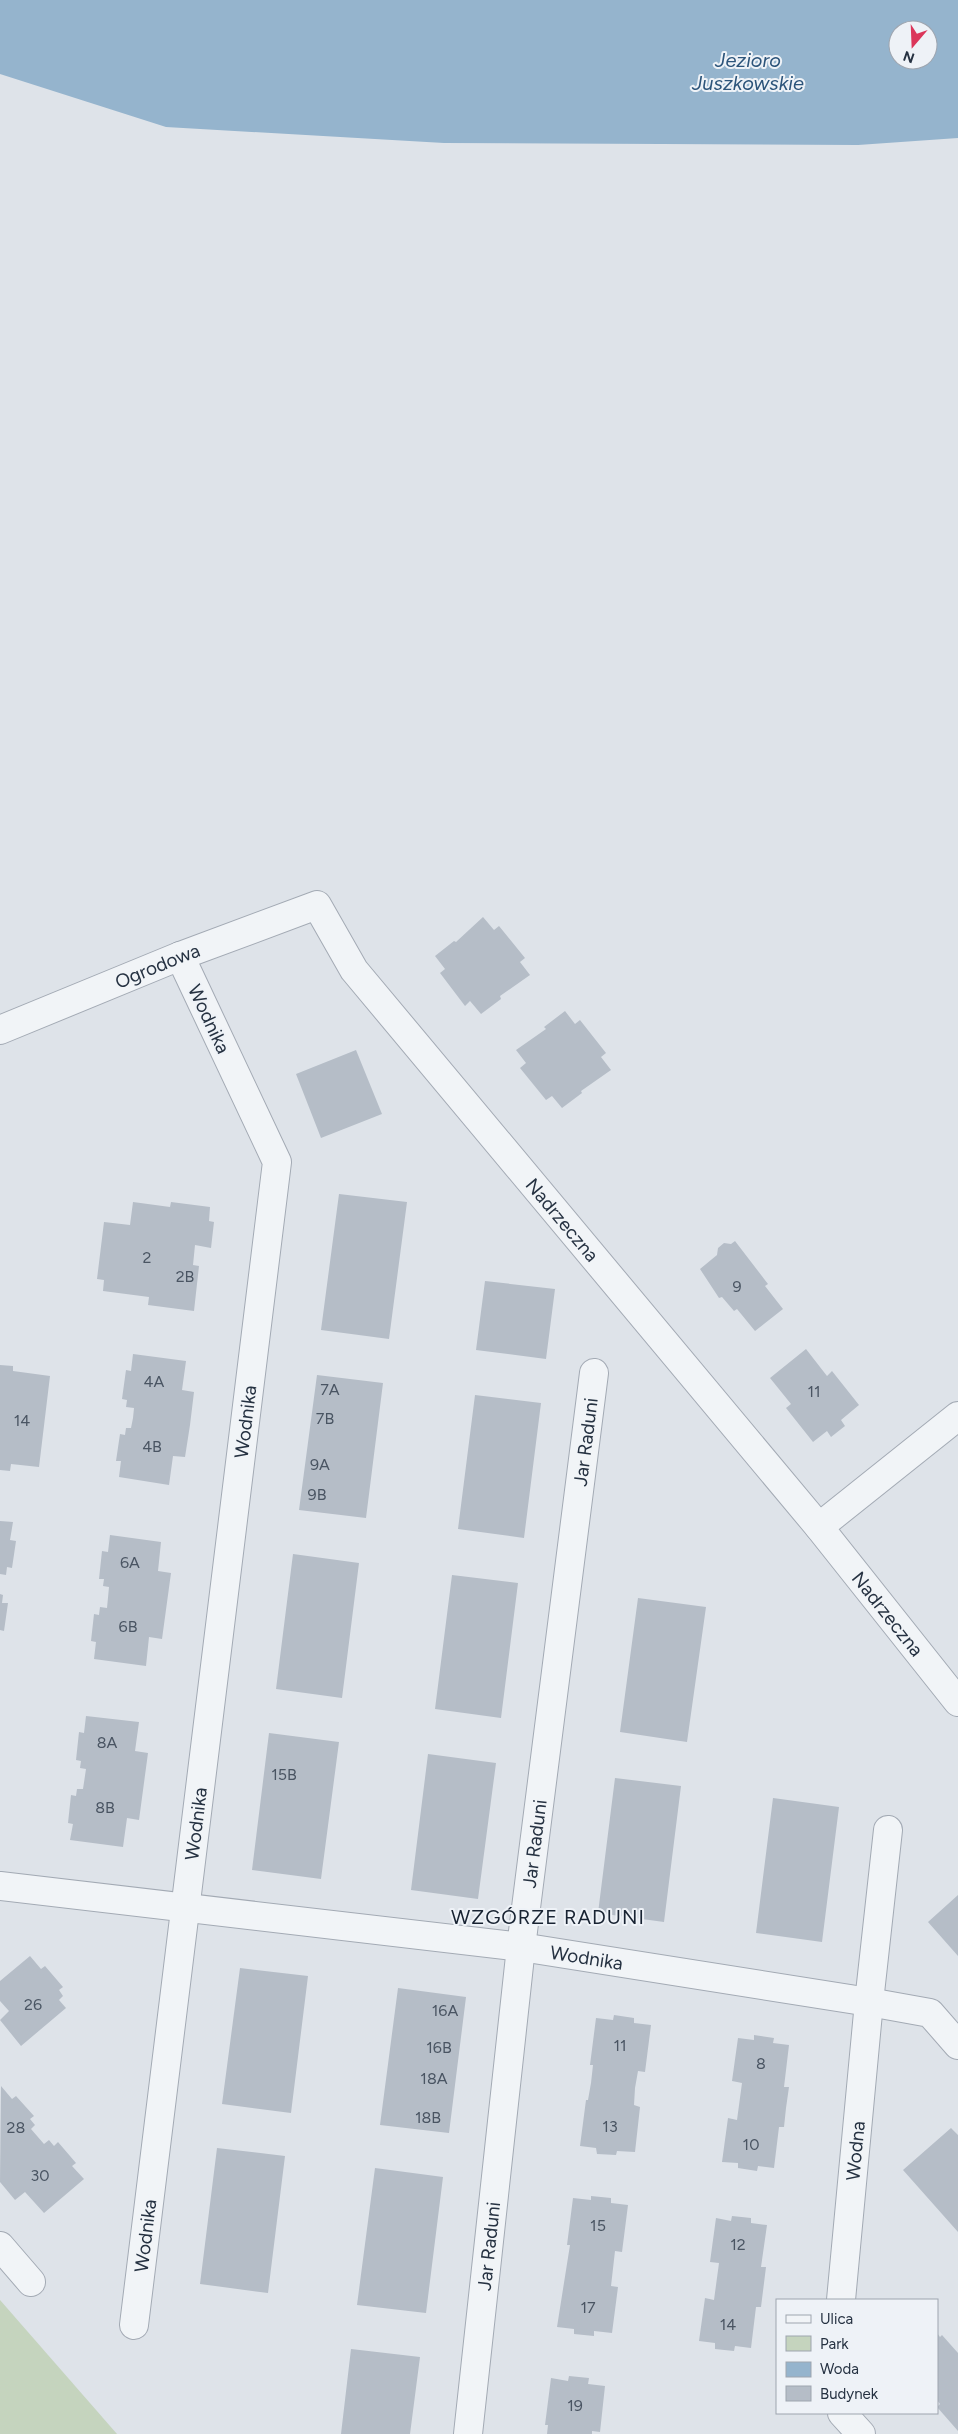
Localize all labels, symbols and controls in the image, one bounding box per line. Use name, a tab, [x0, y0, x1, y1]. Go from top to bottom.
north arrow	[888, 20, 938, 70]
text: N	[901, 47, 917, 67]
water label: Jezioro Juszkowskie	[691, 48, 804, 95]
street label: Ogrodowa	[111, 938, 203, 993]
street label: Wodnika	[183, 981, 235, 1057]
street label: Nadrzeczna	[521, 1173, 604, 1266]
house number: 2	[143, 1248, 151, 1267]
house number: 2B	[176, 1267, 195, 1286]
house number: 9	[732, 1277, 742, 1296]
house number: 4A	[144, 1372, 165, 1391]
house number: 7A	[320, 1380, 340, 1399]
house number: 11	[807, 1382, 821, 1401]
street label: Wodnika	[229, 1384, 261, 1460]
street label: Jar Raduni	[568, 1396, 602, 1488]
house number: 7B	[316, 1409, 334, 1428]
house number: 14	[14, 1411, 30, 1430]
house number: 4B	[142, 1437, 162, 1456]
house number: 9A	[310, 1455, 330, 1474]
house number: 9B	[308, 1485, 327, 1504]
house number: 6A	[120, 1553, 140, 1572]
street label: Nadrzeczna	[847, 1567, 929, 1661]
house number: 6B	[119, 1617, 138, 1636]
house number: 8A	[97, 1733, 117, 1752]
house number: 15B	[271, 1765, 297, 1784]
street label: Wodnika	[180, 1786, 212, 1862]
house number: 8B	[95, 1798, 115, 1817]
street label: Jar Raduni	[517, 1798, 551, 1889]
district label: WZGÓRZE RADUNI	[451, 1905, 645, 1929]
street label: Wodnika	[549, 1940, 625, 1974]
house number: 26	[24, 1995, 42, 2014]
house number: 16A	[432, 2001, 458, 2020]
house number: 11	[613, 2036, 627, 2055]
house number: 16B	[426, 2038, 452, 2057]
house number: 8	[756, 2054, 766, 2073]
house number: 18A	[420, 2069, 448, 2088]
house number: 18B	[415, 2108, 441, 2127]
house number: 13	[602, 2117, 618, 2136]
house number: 28	[7, 2118, 25, 2137]
street label: Wodna	[841, 2120, 869, 2182]
house number: 10	[743, 2135, 759, 2154]
house number: 30	[31, 2166, 49, 2185]
street label: Wodnika	[129, 2198, 161, 2273]
street label: Jar Raduni	[472, 2201, 505, 2292]
house number: 15	[590, 2216, 606, 2235]
house number: 12	[730, 2235, 746, 2254]
house number: 17	[580, 2298, 596, 2317]
legend	[776, 2299, 938, 2414]
text: Ulica	[820, 2310, 853, 2328]
house number: 14	[720, 2315, 736, 2334]
text: Park	[820, 2335, 849, 2353]
text: Woda	[820, 2360, 859, 2378]
text: Budynek	[820, 2385, 879, 2403]
house number: 19	[567, 2396, 583, 2415]

